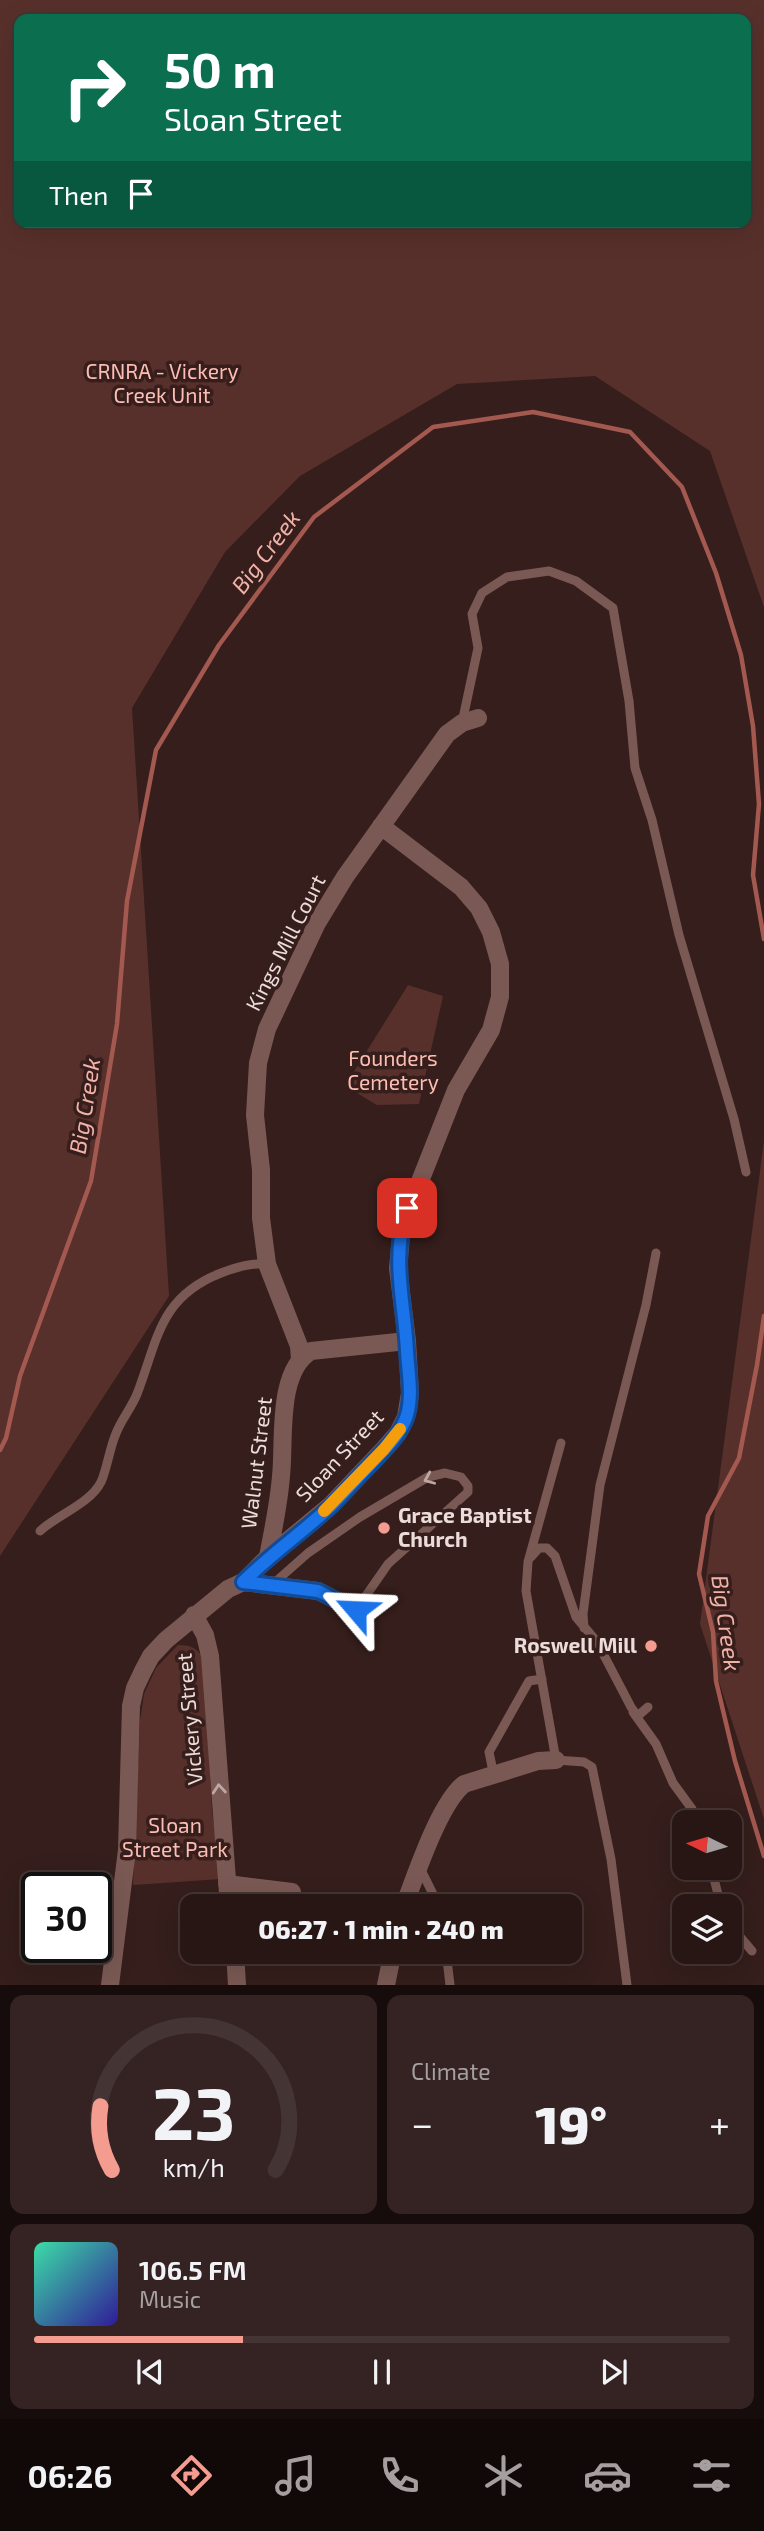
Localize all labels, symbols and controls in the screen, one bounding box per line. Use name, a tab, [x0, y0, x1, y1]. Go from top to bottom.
text: 50 m	[164, 39, 276, 98]
icon: right	[49, 42, 140, 133]
text: Sloan Street	[164, 99, 342, 137]
icon: arrive	[122, 175, 160, 213]
text: Then	[49, 179, 108, 210]
park label: CRNRA - Vickery Creek Unit	[85, 358, 239, 407]
water label: Big Creek	[225, 504, 306, 599]
street label: Kings Mill Court	[240, 870, 330, 1015]
park label: Founders Cemetery	[347, 1045, 439, 1094]
water label: Big Creek	[63, 1056, 105, 1156]
pin	[377, 1178, 437, 1238]
icon: arrive	[388, 1189, 426, 1227]
street label: Walnut Street	[235, 1395, 276, 1530]
street label: Sloan Street	[290, 1404, 388, 1506]
one-way arrow	[424, 1471, 436, 1485]
place label: Grace Baptist Church	[398, 1502, 532, 1551]
marker: Grace Baptist Church	[376, 1520, 392, 1536]
position arrow	[319, 1573, 393, 1647]
water label: Big Creek	[706, 1573, 748, 1673]
place label: Roswell Mill	[514, 1632, 637, 1657]
marker: Roswell Mill	[643, 1638, 659, 1654]
street label: Vickery Street	[170, 1652, 207, 1786]
one-way arrow	[212, 1783, 227, 1794]
north arrow	[672, 1810, 742, 1880]
map controls	[672, 1810, 742, 1964]
park label: Sloan Street Park	[122, 1812, 228, 1861]
speed limit sign: 30	[21, 1872, 112, 1963]
button: layers	[672, 1894, 742, 1964]
text: 06:27 · 1 min · 240 m	[258, 1913, 504, 1944]
text: Climate	[411, 2057, 491, 2085]
text: 23	[152, 2068, 235, 2156]
text: 19°	[535, 2092, 607, 2154]
text: −	[411, 2100, 433, 2146]
text: +	[709, 2100, 730, 2146]
text: km/h	[162, 2152, 225, 2182]
text: 106.5 FM	[139, 2254, 247, 2285]
text: Music	[139, 2285, 201, 2313]
icon: previous	[131, 2353, 169, 2391]
icon: pause	[363, 2353, 401, 2391]
icon: next	[595, 2353, 633, 2391]
icon: directions	[167, 2451, 216, 2500]
icon: music	[271, 2451, 320, 2500]
icon: phone	[375, 2451, 424, 2500]
icon: climate	[479, 2451, 528, 2500]
icon: car	[583, 2451, 632, 2500]
icon: filters	[687, 2451, 736, 2500]
text: 06:26	[28, 2456, 112, 2494]

